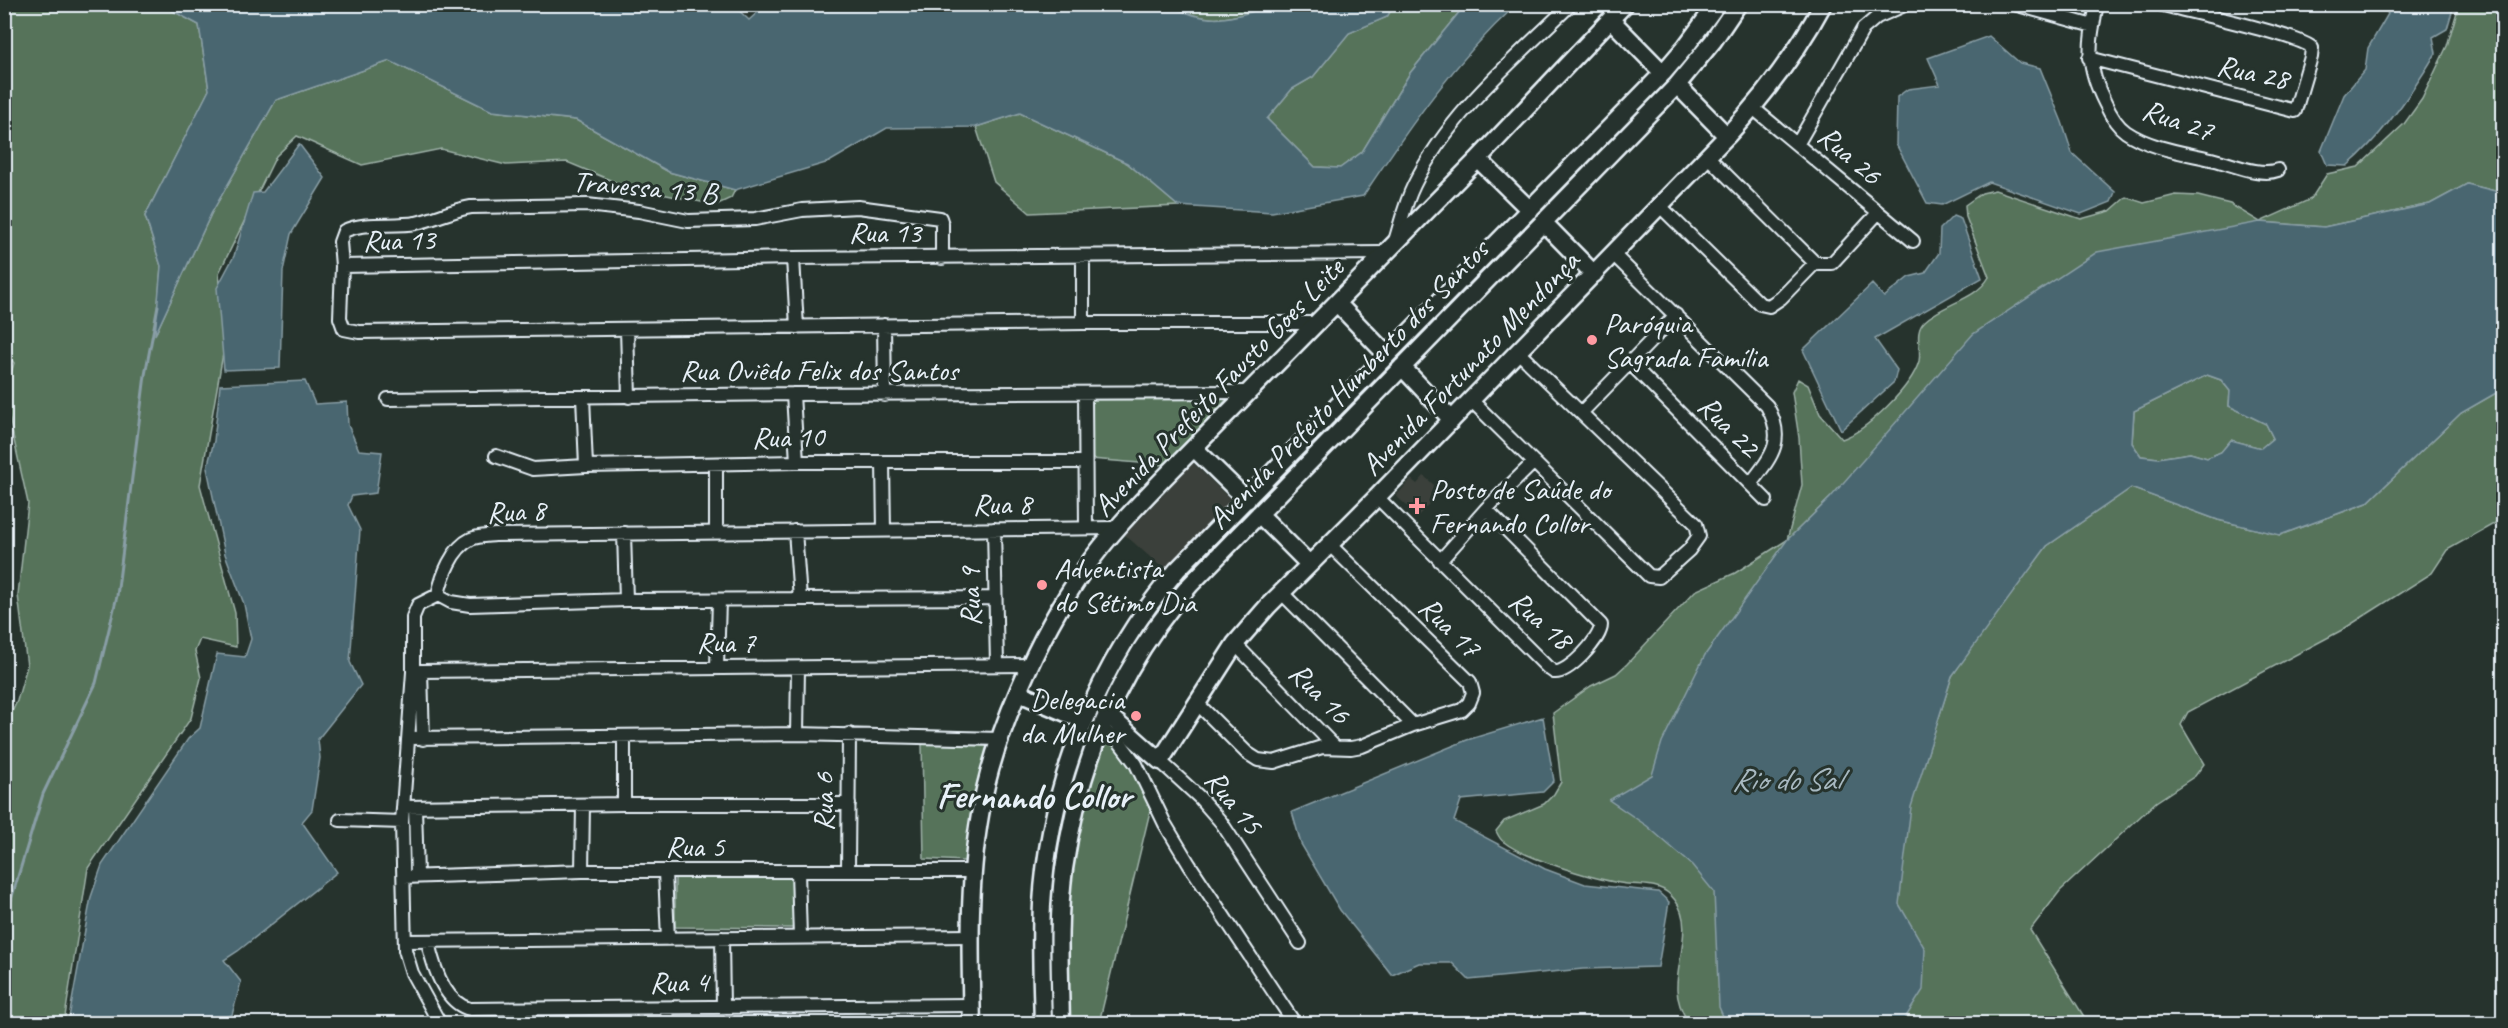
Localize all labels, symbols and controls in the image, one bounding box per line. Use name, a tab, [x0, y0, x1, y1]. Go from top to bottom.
street label: Rua 28	[2214, 46, 2295, 99]
street label: Rua 27	[2137, 90, 2220, 150]
street label: Rua 26	[1810, 117, 1891, 194]
street label: Travessa 13 B	[571, 162, 721, 212]
street label: Rua 13	[849, 213, 924, 251]
street label: Rua 13	[362, 220, 438, 260]
street label: Avenida Prefeito Humberto dos Santos	[1199, 229, 1499, 537]
street label: Avenida Fortunato Mendonça	[1353, 241, 1589, 484]
street label: Avenida Prefeito Fausto Goes Leite	[1084, 248, 1353, 524]
place label: Paróquia Sagrada Família	[1604, 304, 1769, 376]
marker: Paróquia Sagrada Família	[1585, 333, 1599, 347]
street label: Rua Oviêdo Felix dos Santos	[680, 351, 961, 389]
street label: Rua 22	[1690, 387, 1770, 467]
street label: Rua 10	[751, 417, 827, 457]
place label: Posto de Saúde do Fernando Collor	[1430, 470, 1613, 542]
street label: Rua 8	[972, 484, 1034, 524]
street label: Rua 8	[485, 490, 549, 532]
marker: Posto de Saúde do Fernando Collor	[1408, 497, 1426, 515]
place label: Adventista do Sétimo Dia	[1054, 549, 1198, 621]
street label: Rua 9	[950, 565, 990, 627]
marker: Adventista do Sétimo Dia	[1035, 578, 1049, 592]
street label: Rua 18	[1501, 582, 1583, 660]
street label: Rua 17	[1411, 588, 1490, 667]
street label: Rua 7	[696, 623, 757, 661]
street label: Rua 16	[1281, 654, 1360, 733]
place label: Delegacia da Mulher	[1020, 680, 1127, 752]
marker: Delegacia da Mulher	[1129, 709, 1143, 723]
water label: Rio do Sal	[1732, 759, 1851, 800]
street label: Rua 15	[1196, 762, 1273, 843]
street label: Rua 6	[804, 771, 842, 832]
district label: Fernando Collor	[937, 773, 1135, 819]
street label: Rua 5	[665, 827, 726, 865]
street label: Rua 4	[649, 962, 711, 1002]

